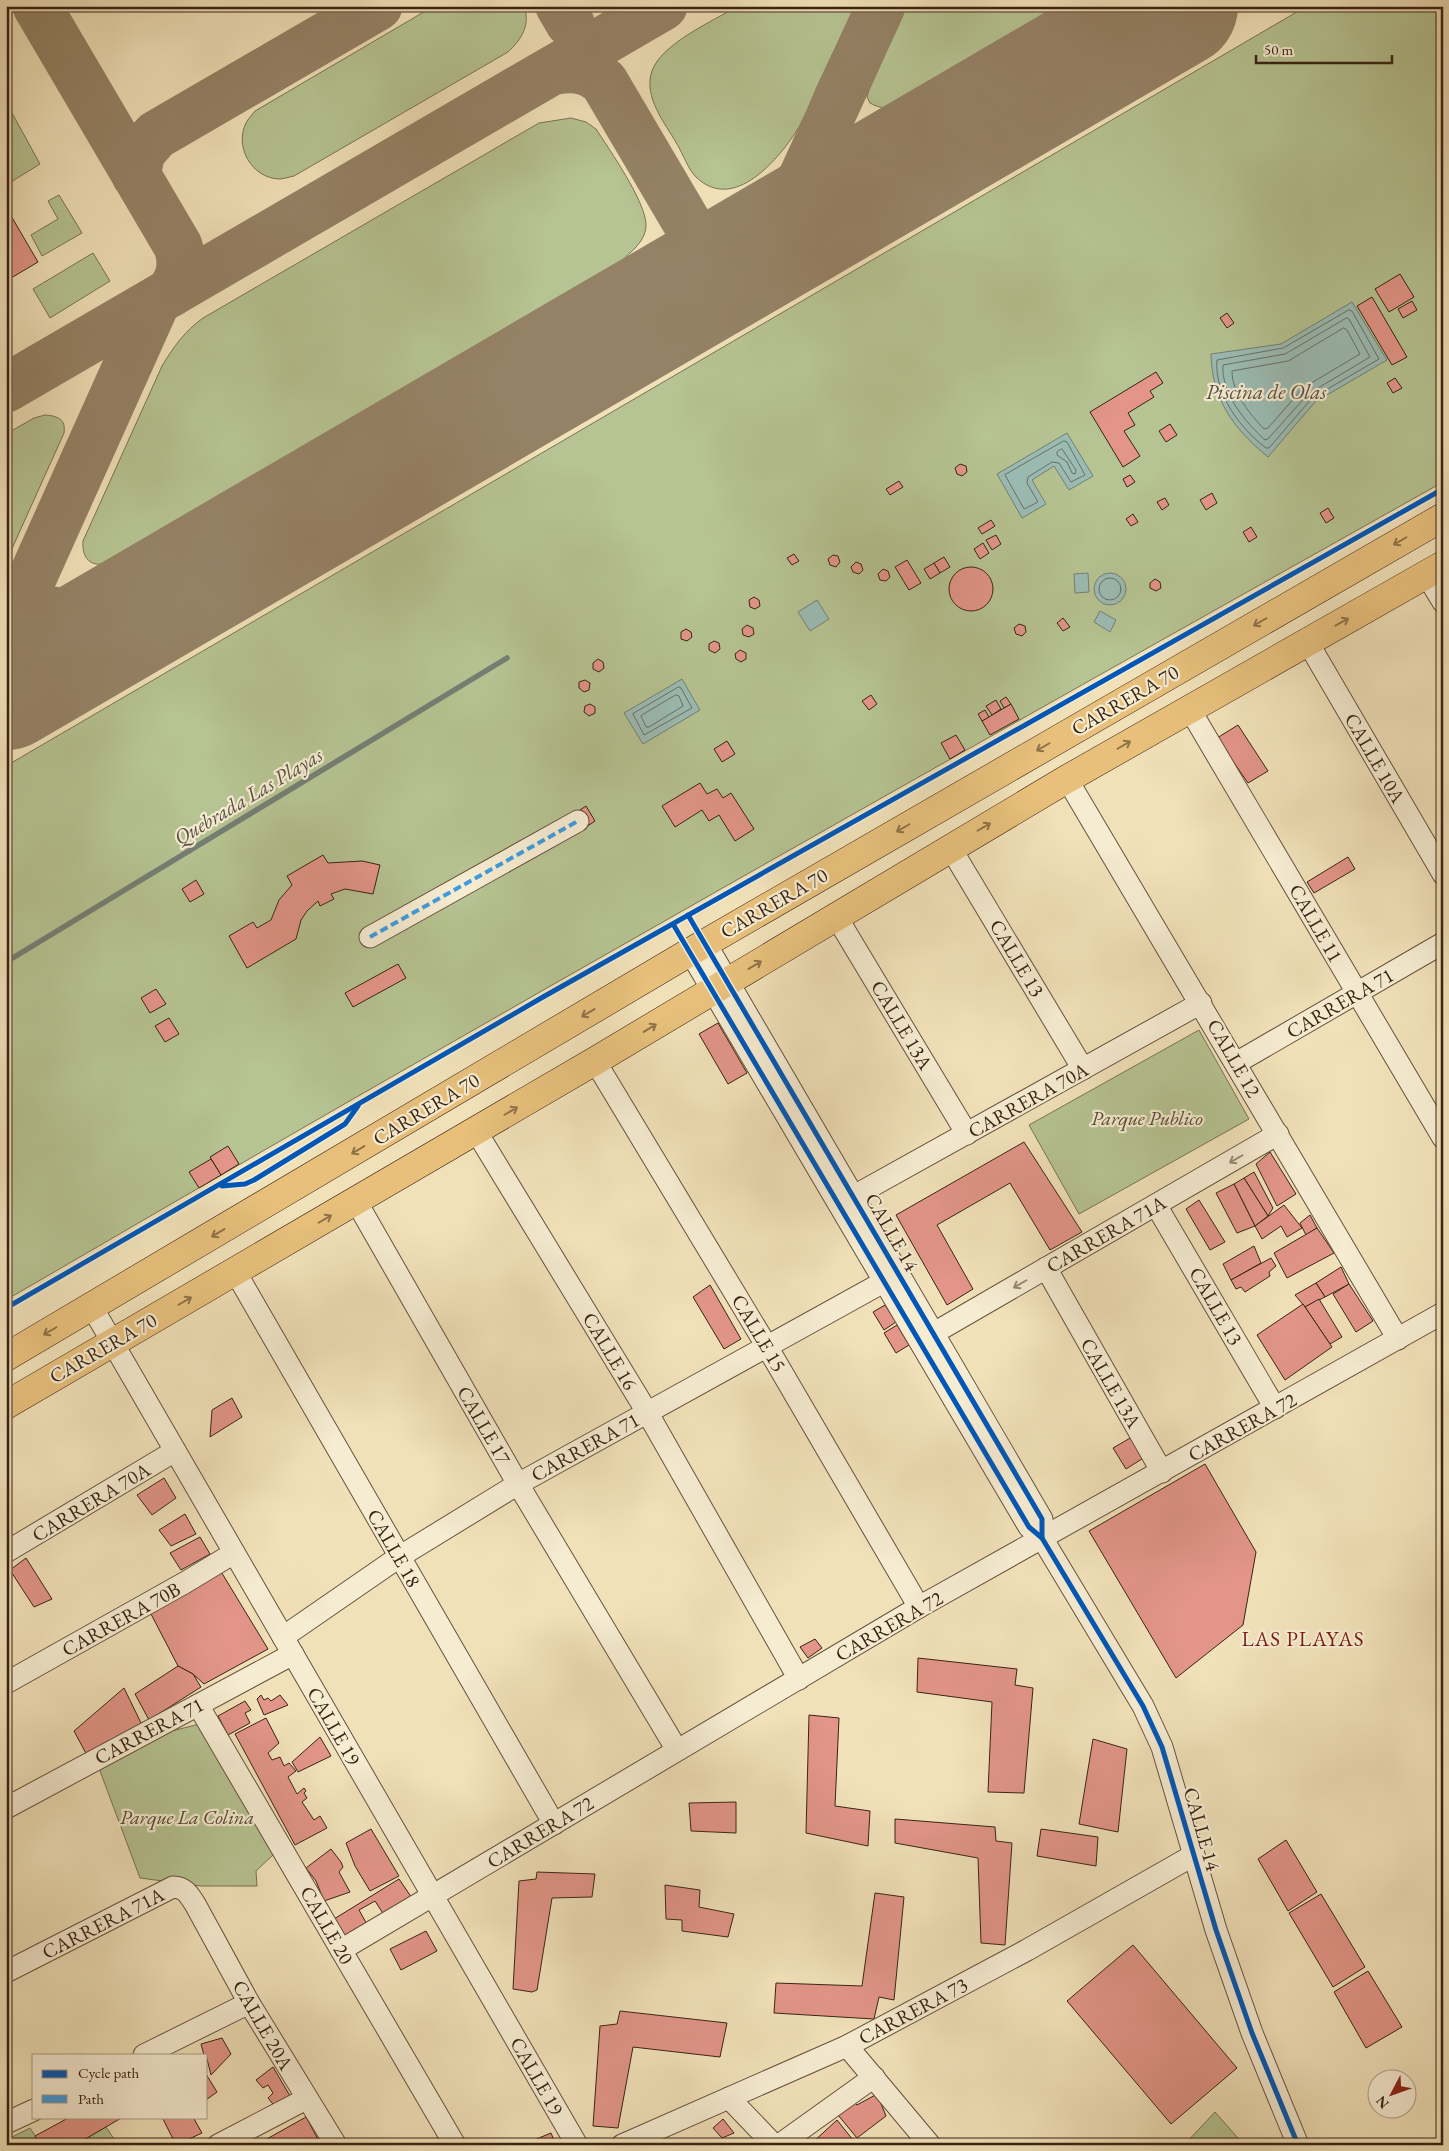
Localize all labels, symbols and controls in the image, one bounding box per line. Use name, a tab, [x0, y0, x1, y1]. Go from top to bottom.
scale bar	[1256, 32, 1393, 64]
text: 50 m	[1264, 40, 1293, 59]
water label: Piscina de Olas	[1206, 378, 1327, 405]
one-way arrow	[1394, 536, 1408, 546]
one-way arrow	[1334, 616, 1348, 626]
one-way arrow	[1252, 617, 1267, 627]
street label: CARRERA 70	[1067, 659, 1184, 741]
street label: CALLE 10A	[1339, 708, 1411, 808]
one-way arrow	[1117, 740, 1131, 750]
water label: Quebrada Las Playas	[169, 741, 327, 851]
one-way arrow	[1036, 742, 1051, 752]
one-way arrow	[976, 822, 991, 832]
one-way arrow	[896, 824, 910, 834]
street label: CARRERA 70	[716, 862, 833, 944]
street label: CALLE 11	[1283, 879, 1349, 967]
street label: CALLE 13	[984, 914, 1050, 1002]
one-way arrow	[747, 960, 761, 970]
street label: CARRERA 71	[1282, 962, 1398, 1044]
street label: CALLE 13A	[865, 976, 939, 1075]
one-way arrow	[581, 1008, 595, 1018]
street label: CALLE 12	[1201, 1014, 1267, 1102]
one-way arrow	[643, 1022, 657, 1032]
street label: CARRERA 70A	[963, 1056, 1093, 1144]
street label: CARRERA 70	[368, 1067, 484, 1151]
one-way arrow	[503, 1105, 517, 1115]
park label: Parque Publico	[1091, 1105, 1203, 1132]
one-way arrow	[351, 1145, 366, 1155]
one-way arrow	[1230, 1154, 1244, 1164]
street label: CALLE 14	[859, 1188, 925, 1276]
street label: CARRERA 71A	[1042, 1189, 1171, 1279]
one-way arrow	[317, 1214, 332, 1224]
one-way arrow	[212, 1228, 226, 1238]
street label: CALLE 13	[1183, 1262, 1249, 1350]
one-way arrow	[1013, 1279, 1027, 1289]
street label: CALLE 15	[726, 1289, 792, 1377]
one-way arrow	[177, 1296, 192, 1306]
street label: CARRERA 70	[45, 1307, 162, 1389]
street label: CALLE 16	[577, 1307, 643, 1395]
one-way arrow	[43, 1327, 57, 1337]
street label: CALLE 13A	[1075, 1333, 1147, 1433]
street label: CALLE 17	[451, 1381, 517, 1469]
street label: CARRERA 72	[1183, 1386, 1301, 1467]
street label: CARRERA 71	[526, 1407, 644, 1487]
street label: CARRERA 70A	[27, 1456, 155, 1548]
street label: CALLE 18	[361, 1504, 427, 1592]
street label: CARRERA 70B	[57, 1576, 185, 1662]
street label: CARRERA 72	[831, 1585, 948, 1667]
district label: LAS PLAYAS	[1242, 1625, 1364, 1652]
street label: CALLE 19	[301, 1682, 367, 1770]
street label: CARRERA 71	[90, 1691, 208, 1771]
street label: CALLE 14	[1178, 1784, 1226, 1874]
street label: CARRERA 72	[482, 1790, 598, 1874]
park label: Parque La Colina	[120, 1804, 254, 1831]
street label: CARRERA 71A	[37, 1881, 169, 1965]
street label: CALLE 20	[294, 1881, 360, 1969]
street label: CARRERA 73	[854, 1971, 972, 2051]
street label: CALLE 20A	[227, 1975, 299, 2075]
street label: CALLE 19	[504, 2032, 570, 2120]
legend	[32, 2054, 208, 2118]
text: Cycle path	[78, 2063, 140, 2082]
north arrow	[1366, 2068, 1416, 2118]
text: Path	[78, 2089, 104, 2108]
text: N	[1371, 2092, 1393, 2113]

